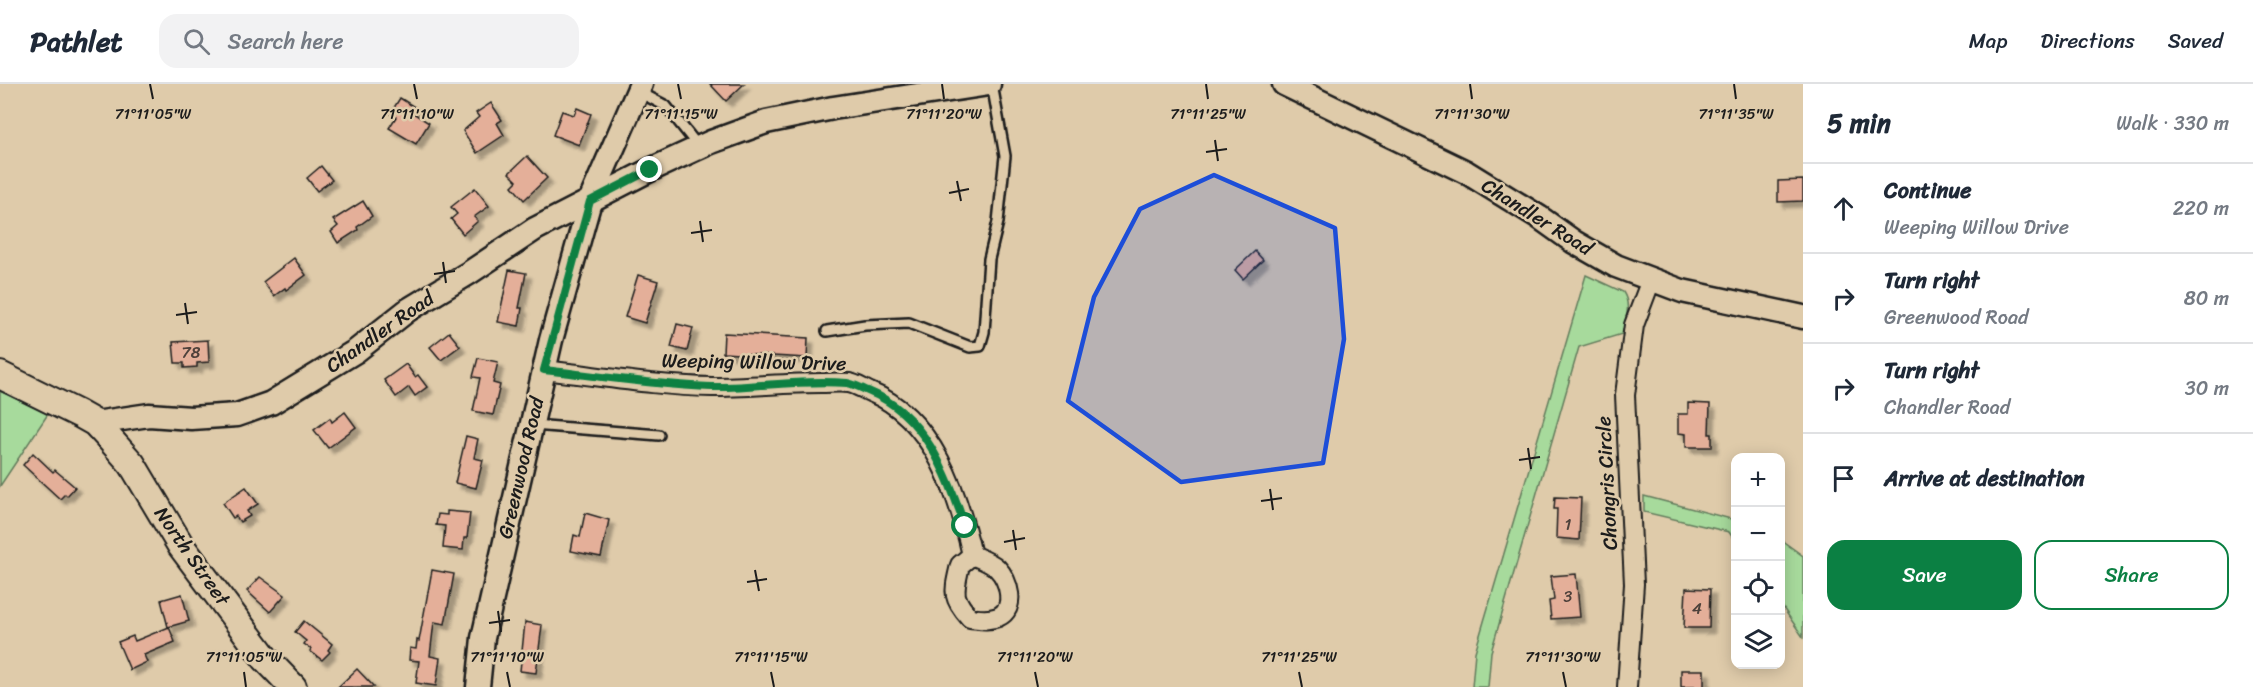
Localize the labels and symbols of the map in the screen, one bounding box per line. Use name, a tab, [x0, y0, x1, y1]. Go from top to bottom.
text: 71°11'05"W	[115, 101, 192, 127]
text: 71°11'10"W	[380, 101, 454, 127]
text: 71°11'15"W	[644, 101, 718, 127]
text: 71°11'20"W	[906, 101, 982, 127]
text: 71°11'25"W	[1170, 101, 1246, 127]
text: 71°11'30"W	[1434, 101, 1510, 127]
text: 71°11'35"W	[1698, 101, 1774, 127]
route end	[636, 156, 662, 182]
street label: Chandler Road	[1474, 169, 1601, 266]
street label: Chandler Road	[318, 281, 443, 383]
house number: 78	[182, 338, 201, 367]
street label: Weeping Willow Drive	[661, 343, 847, 381]
street label: Greenwood Road	[488, 392, 555, 542]
street label: Chongris Circle	[1586, 415, 1628, 551]
street label: North Street	[145, 499, 240, 614]
house number: 1	[1565, 510, 1572, 539]
route start	[951, 512, 977, 538]
house number: 3	[1564, 582, 1573, 611]
house number: 4	[1692, 594, 1702, 623]
text: 71°11'05"W	[206, 644, 283, 670]
text: 71°11'10"W	[470, 644, 544, 670]
text: 71°11'15"W	[734, 644, 808, 670]
text: 71°11'20"W	[997, 644, 1073, 670]
text: 71°11'25"W	[1261, 644, 1337, 670]
text: 71°11'30"W	[1525, 644, 1601, 670]

